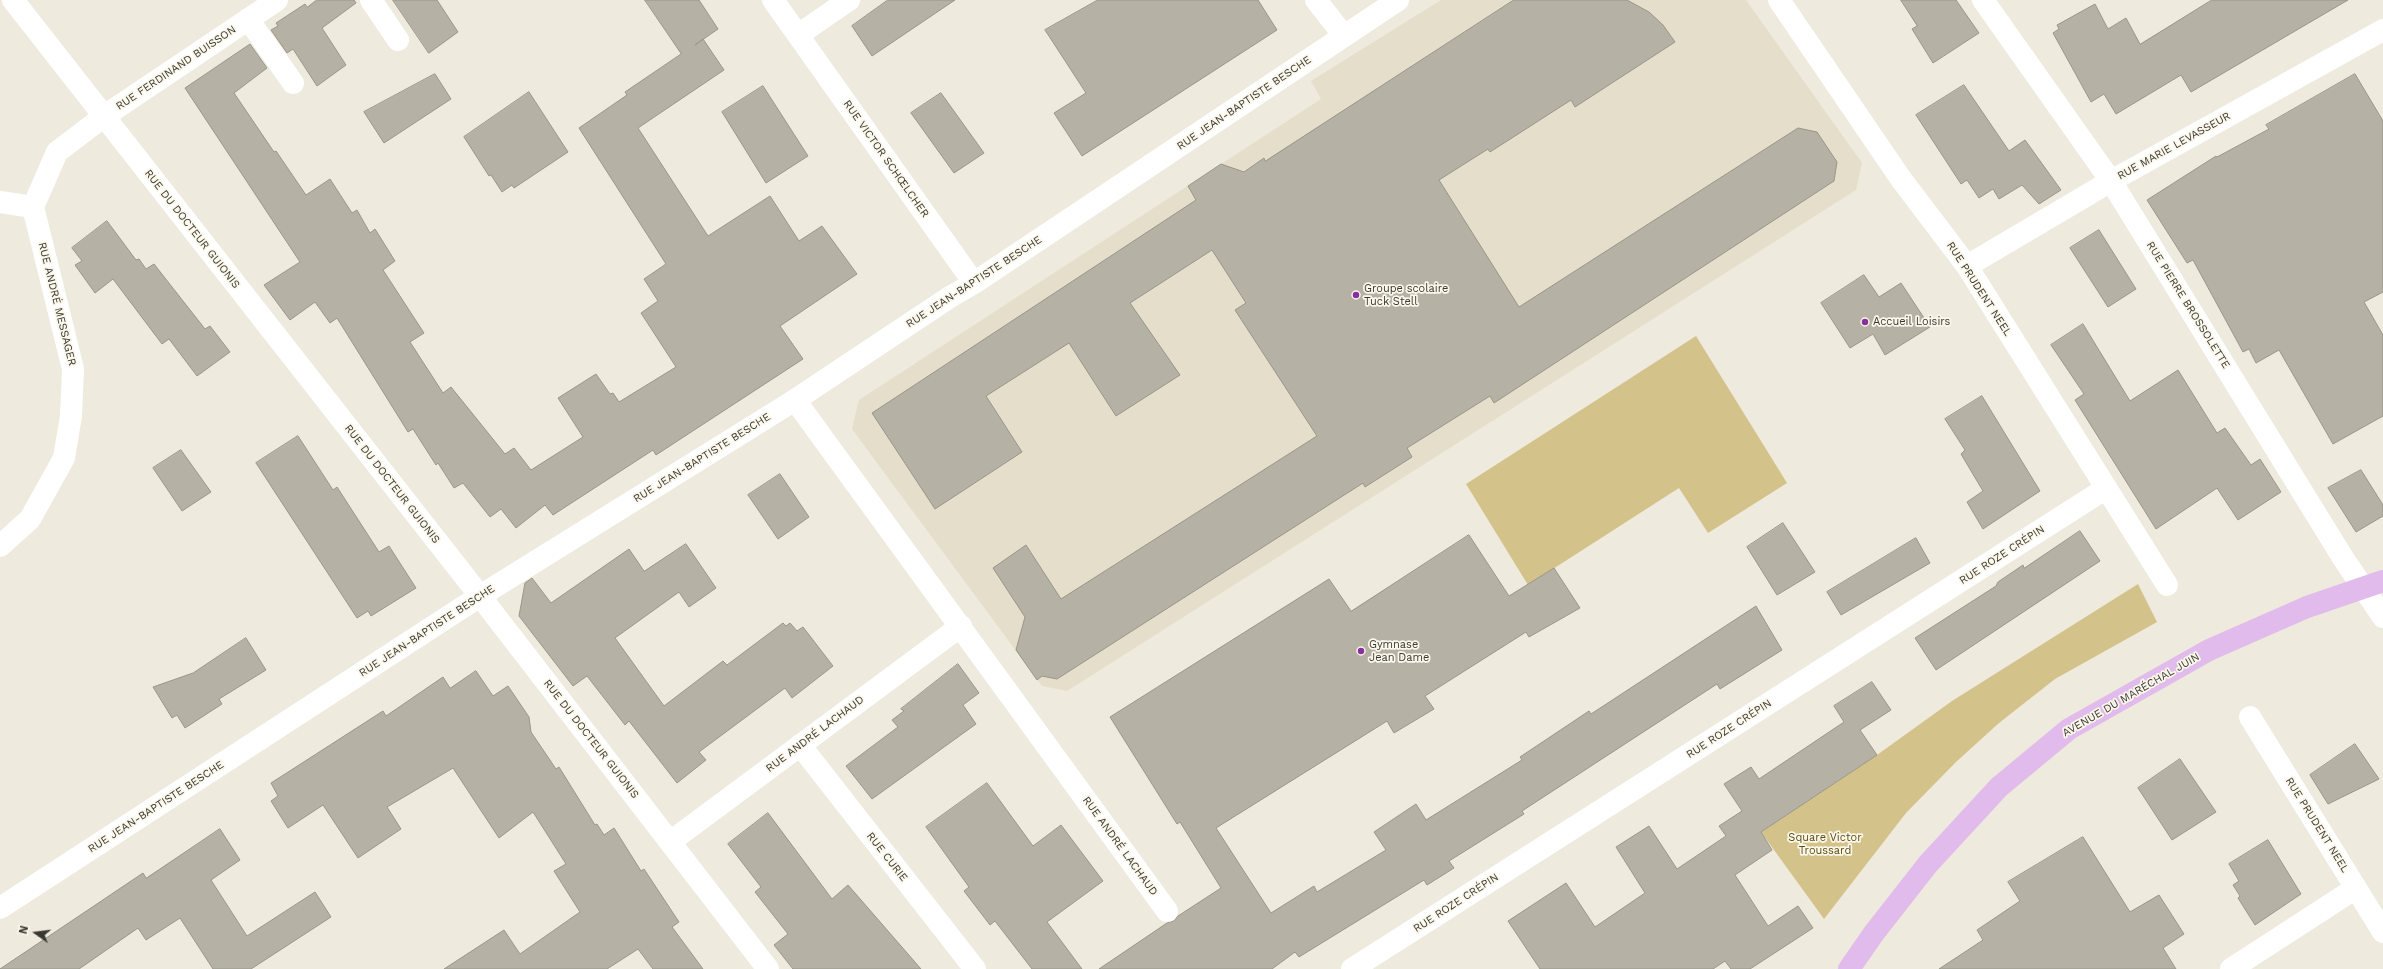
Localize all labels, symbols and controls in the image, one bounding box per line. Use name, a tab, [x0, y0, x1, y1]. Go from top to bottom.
street label: RUE FERDINAND BUISSON	[114, 23, 238, 113]
street label: RUE JEAN-BAPTISTE BESCHE	[1174, 53, 1314, 153]
street label: RUE VICTOR SCHŒLCHER	[840, 98, 932, 220]
street label: RUE MARIE LEVASSEUR	[2115, 109, 2233, 183]
street label: RUE DU DOCTEUR GUIONIS	[141, 167, 243, 291]
street label: RUE JEAN-BAPTISTE BESCHE	[904, 233, 1044, 331]
street label: RUE PRUDENT NEEL	[1944, 239, 2014, 339]
street label: RUE PIERRE BROSSOLETTE	[2143, 239, 2233, 371]
street label: RUE ANDRÉ MESSAGER	[35, 241, 79, 367]
place label: Groupe scolaire Tuck Stell	[1364, 282, 1448, 308]
marker: Groupe scolaire Tuck Stell	[1351, 290, 1361, 300]
place label: Accueil Loisirs	[1873, 315, 1950, 329]
marker: Accueil Loisirs	[1860, 317, 1870, 327]
street label: RUE JEAN-BAPTISTE BESCHE	[631, 410, 773, 506]
street label: RUE DU DOCTEUR GUIONIS	[341, 422, 443, 546]
street label: RUE ROZE CRÉPIN	[1957, 523, 2047, 587]
street label: RUE JEAN-BAPTISTE BESCHE	[357, 582, 497, 680]
place label: Gymnase Jean Dame	[1369, 638, 1429, 664]
marker: Gymnase Jean Dame	[1356, 646, 1366, 656]
street label: AVENUE DU MARÉCHAL JUIN	[2060, 650, 2202, 740]
street label: RUE DU DOCTEUR GUIONIS	[540, 677, 642, 801]
street label: RUE ANDRÉ LACHAUD	[763, 693, 867, 775]
street label: RUE ROZE CRÉPIN	[1684, 697, 1774, 761]
street label: RUE JEAN-BAPTISTE BESCHE	[86, 758, 226, 856]
street label: RUE PRUDENT NEEL	[2282, 775, 2352, 875]
street label: RUE ANDRÉ LACHAUD	[1080, 794, 1160, 898]
street label: RUE CURIE	[864, 830, 910, 884]
park label: Square Victor Troussard	[1788, 831, 1862, 857]
street label: RUE ROZE CRÉPIN	[1411, 871, 1501, 935]
north arrow	[16, 913, 56, 953]
text: N	[17, 924, 31, 936]

